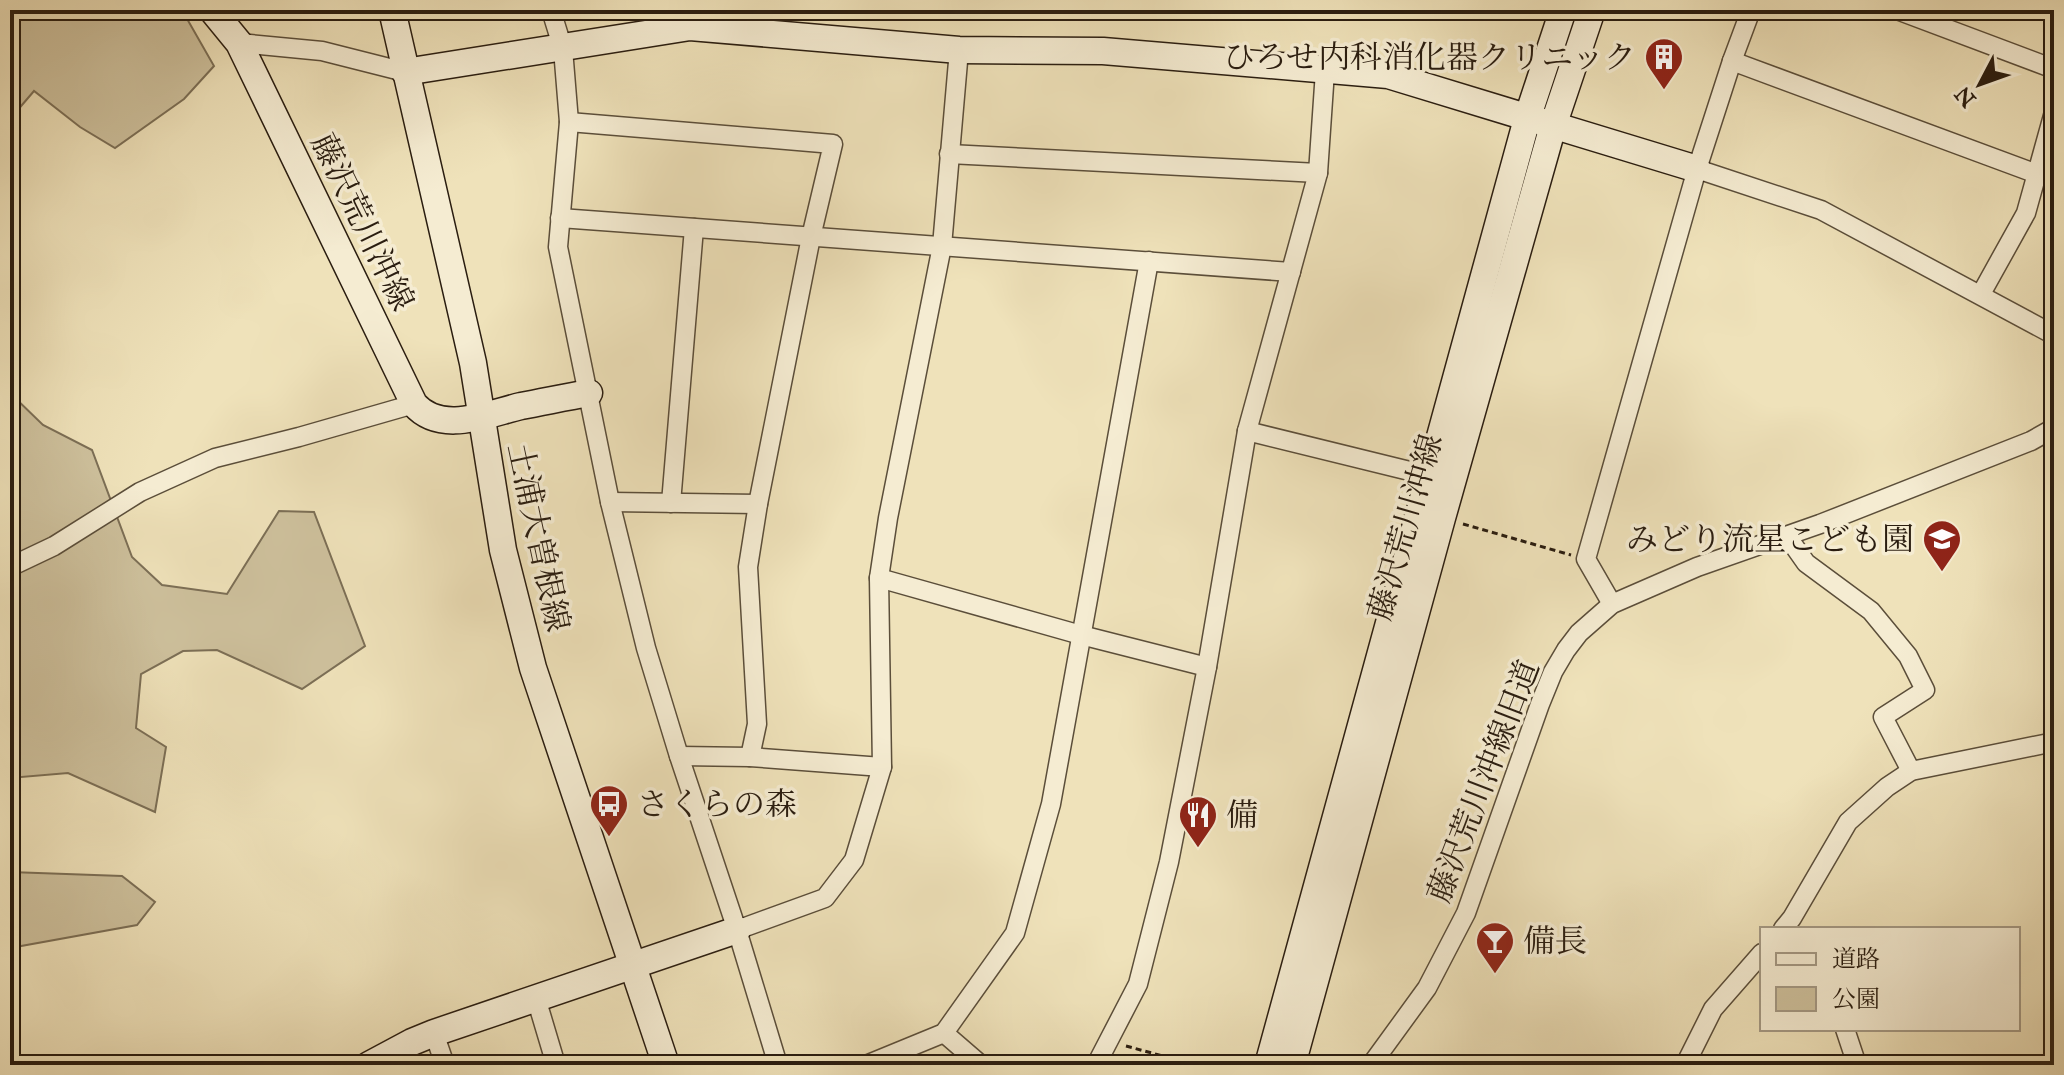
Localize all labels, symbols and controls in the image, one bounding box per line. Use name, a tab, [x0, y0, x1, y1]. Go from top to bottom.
building icon: ひろせ内科消化器クリニック	[1643, 36, 1685, 91]
place label: ひろせ内科消化器クリニック	[1223, 38, 1636, 77]
north arrow	[1940, 44, 2020, 124]
text: N	[1949, 81, 1982, 113]
street label: 藤沢荒川沖線	[303, 127, 422, 317]
street label: 藤沢荒川沖線	[1360, 429, 1451, 625]
street label: 土浦大曽根線	[499, 439, 578, 635]
school or university icon: みどり流星こども園	[1921, 518, 1963, 573]
place label: みどり流星こども園	[1626, 520, 1914, 559]
street label: 藤沢荒川沖線旧道	[1419, 655, 1548, 908]
bus stop icon: さくらの森	[588, 783, 630, 838]
place label: さくらの森	[637, 785, 797, 824]
restaurant icon: 備	[1177, 794, 1219, 849]
place label: 備	[1226, 796, 1258, 835]
bar icon: 備長	[1474, 920, 1516, 975]
place label: 備長	[1523, 922, 1587, 961]
legend	[1760, 927, 2020, 1031]
text: 道路	[1832, 944, 1880, 974]
text: 公園	[1832, 984, 1880, 1014]

